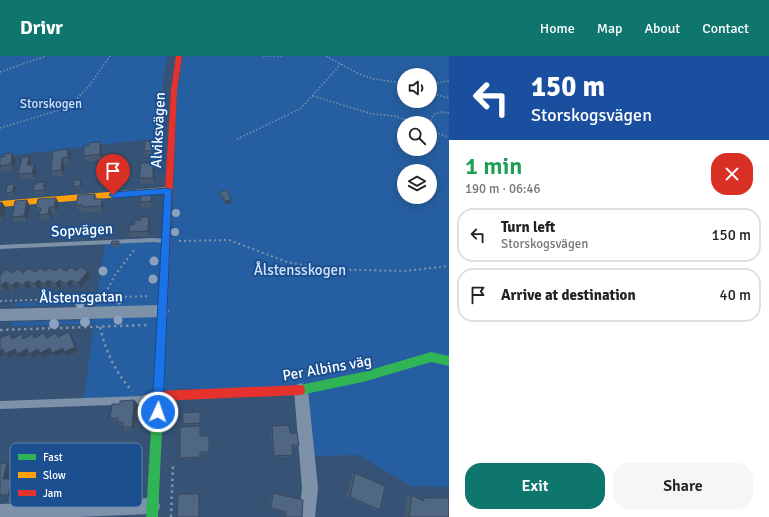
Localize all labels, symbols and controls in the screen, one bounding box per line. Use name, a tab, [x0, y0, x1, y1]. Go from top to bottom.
text: Drivr	[20, 16, 63, 40]
text: Home	[540, 20, 575, 37]
text: Map	[597, 20, 622, 37]
text: About	[644, 20, 680, 37]
text: Contact	[702, 20, 749, 37]
map controls	[397, 68, 437, 204]
button: sound	[397, 68, 437, 108]
text: 150 m	[531, 70, 605, 104]
icon: left	[465, 72, 517, 124]
street label: Alviksvägen	[147, 92, 169, 168]
park label: Storskogen	[20, 96, 82, 112]
text: Storskogsvägen	[531, 104, 652, 126]
button: search	[397, 116, 437, 156]
text: 1 min	[465, 151, 522, 181]
button: close	[711, 153, 753, 195]
pin	[96, 154, 130, 195]
icon: arrive	[102, 160, 124, 182]
button: layers	[397, 164, 437, 204]
text: 190 m · 06:46	[465, 181, 541, 197]
text: Turn left	[501, 218, 555, 236]
street label: Sopvägen	[51, 219, 113, 241]
icon: left	[467, 224, 489, 246]
text: 150 m	[711, 226, 751, 244]
text: Storskogsvägen	[501, 236, 588, 252]
park label: Ålstensskogen	[254, 261, 346, 279]
icon: arrive	[467, 284, 489, 306]
text: Arrive at destination	[501, 286, 636, 304]
text: 40 m	[720, 286, 751, 304]
street label: Ålstensgatan	[39, 287, 123, 307]
street label: Per Albins väg	[281, 351, 373, 385]
position arrow	[137, 391, 179, 433]
legend	[10, 443, 142, 507]
text: Fast	[43, 451, 63, 464]
button: Exit	[465, 463, 605, 509]
button: Share	[613, 463, 753, 509]
text: Slow	[43, 469, 66, 482]
text: Jam	[43, 487, 62, 500]

